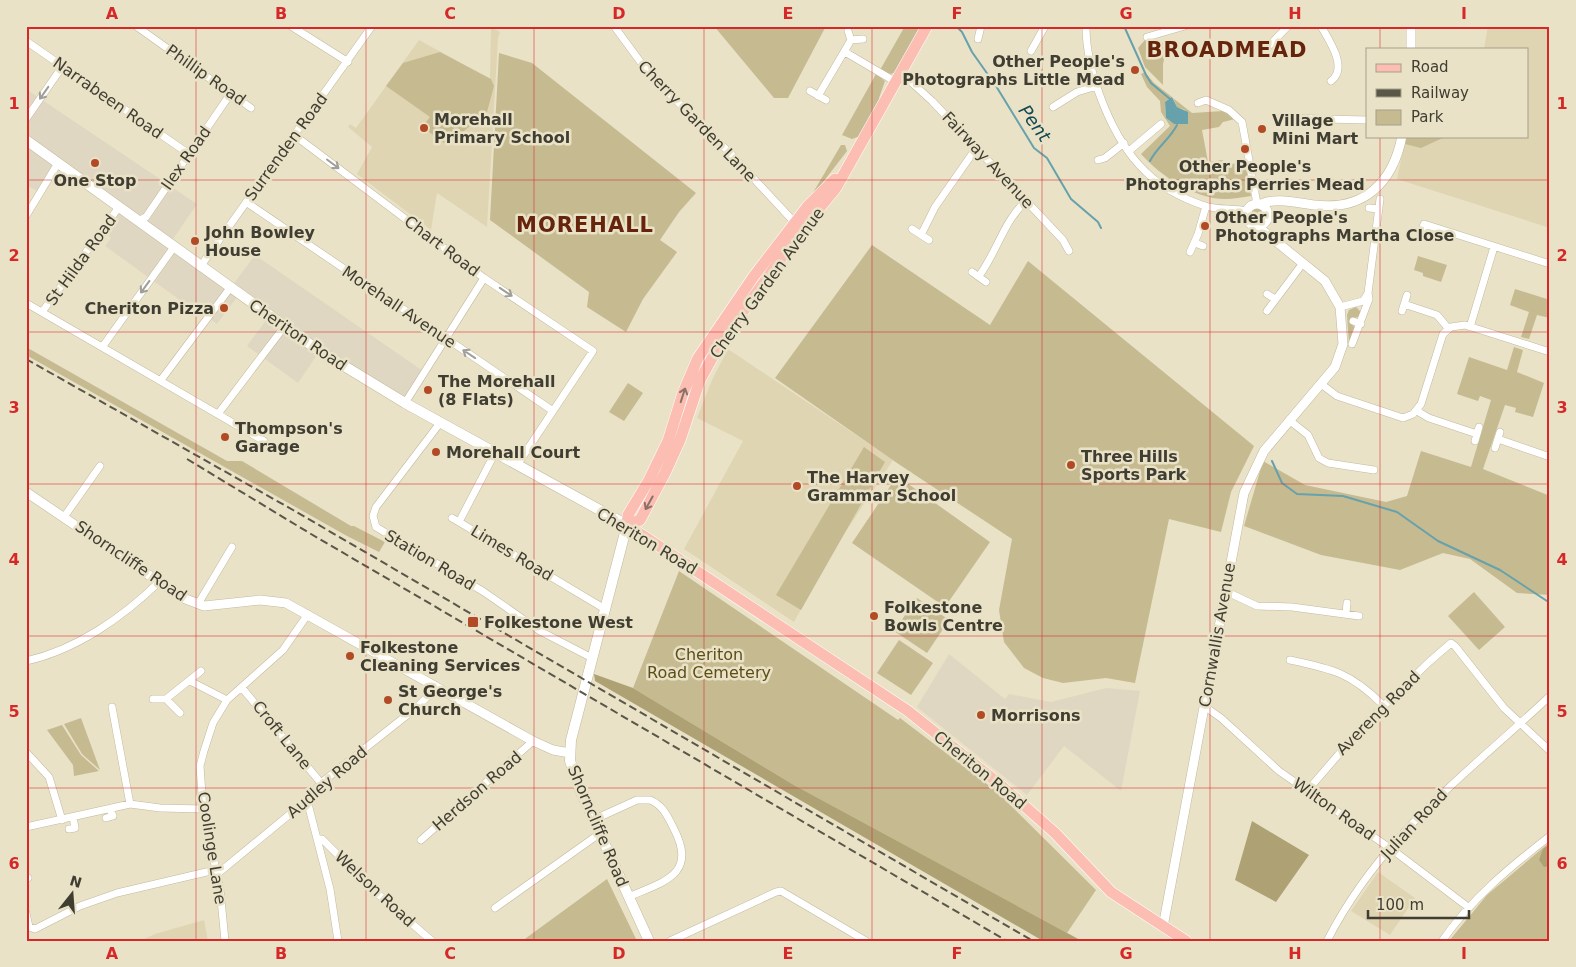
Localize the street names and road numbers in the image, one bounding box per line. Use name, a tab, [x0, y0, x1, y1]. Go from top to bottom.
street label: Phillip Road	[162, 41, 250, 109]
street label: Narrabeen Road	[49, 53, 167, 143]
street label: Cherry Garden Lane	[634, 56, 760, 186]
street label: Surrenden Road	[241, 90, 331, 204]
street label: Fairway Avenue	[938, 108, 1038, 212]
street label: Ilex Road	[157, 122, 215, 194]
street label: Cherry Garden Avenue	[706, 204, 828, 362]
street label: St Hilda Road	[42, 211, 120, 309]
street label: Chart Road	[401, 212, 483, 280]
street label: Morehall Avenue	[339, 262, 459, 352]
street label: Cheriton Road	[246, 295, 350, 375]
street label: Cheriton Road	[593, 504, 701, 578]
street label: Shorncliffe Road	[72, 517, 190, 605]
street label: Limes Road	[468, 521, 556, 585]
street label: Station Road	[381, 526, 479, 594]
street label: Cornwallis Avenue	[1195, 561, 1239, 709]
street label: Avereng Road	[1332, 667, 1424, 759]
street label: Croft Lane	[249, 697, 315, 773]
street label: Cheriton Road	[930, 727, 1030, 813]
street label: Audley Road	[283, 742, 371, 822]
street label: Herdson Road	[429, 747, 525, 835]
street label: Shorncliffe Road	[564, 762, 632, 890]
street label: Wilton Road	[1289, 774, 1379, 844]
street label: Julian Road	[1376, 785, 1451, 864]
street label: Coolinge Lane	[194, 790, 230, 906]
street label: Welson Road	[331, 847, 419, 931]

